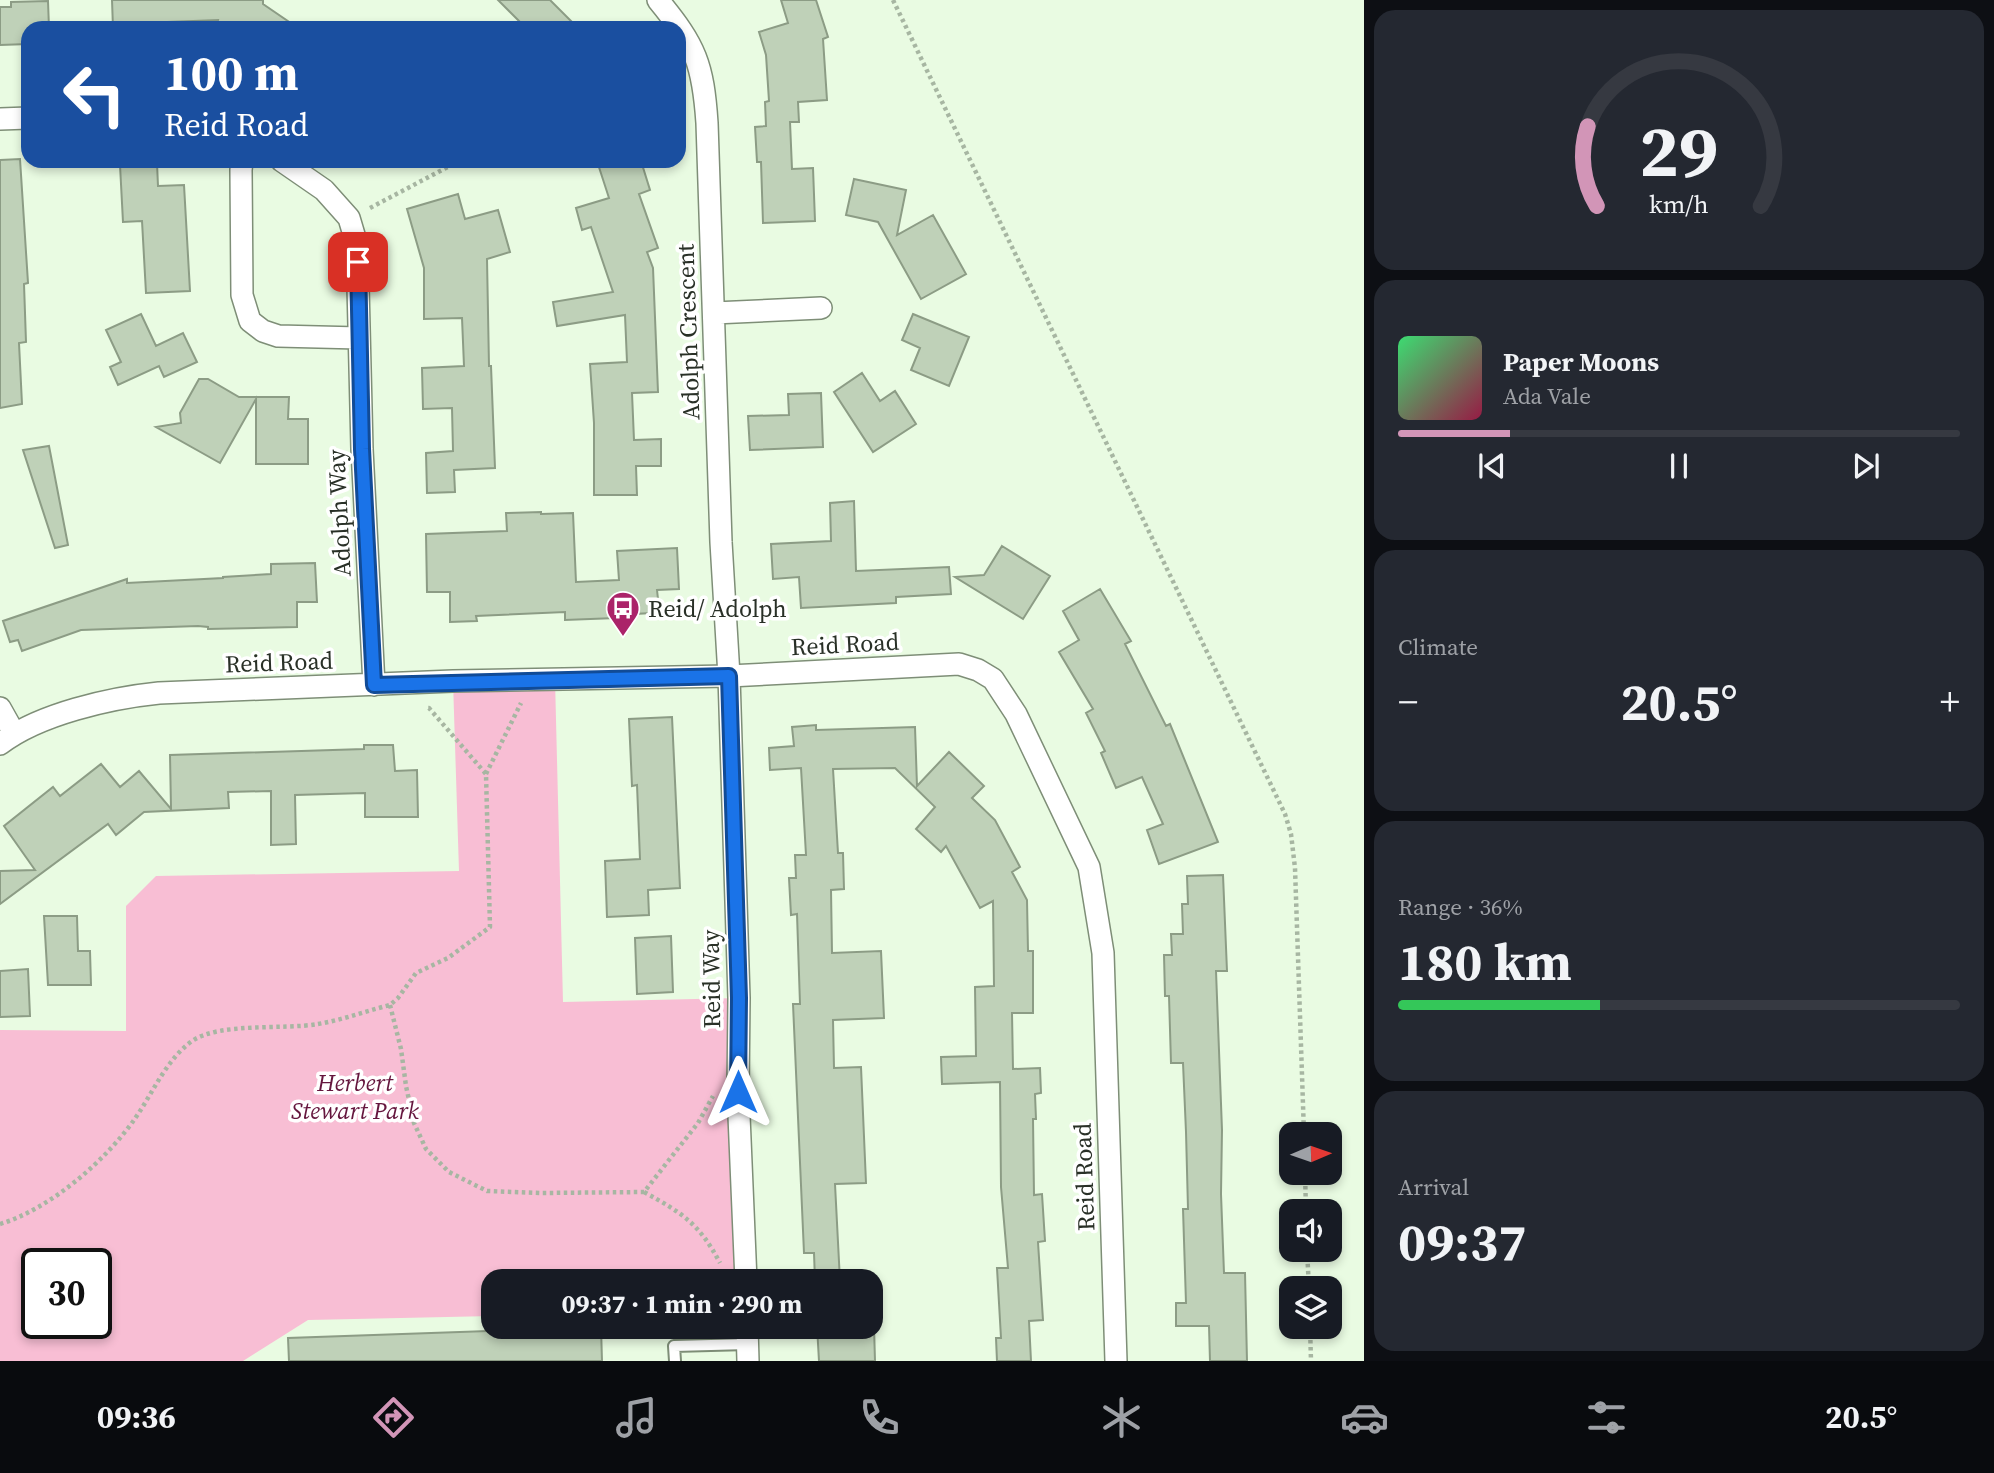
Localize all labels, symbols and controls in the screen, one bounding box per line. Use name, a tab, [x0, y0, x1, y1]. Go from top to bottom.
text: 100 m	[164, 39, 299, 106]
icon: left	[49, 49, 140, 140]
text: 29	[1640, 101, 1718, 200]
text: Reid Road	[164, 103, 308, 147]
text: km/h	[1649, 187, 1709, 221]
pin	[328, 232, 388, 292]
icon: arrive	[339, 243, 377, 281]
street label: Adolph Crescent	[668, 243, 708, 421]
text: Paper Moons	[1503, 344, 1659, 380]
text: Ada Vale	[1503, 380, 1591, 412]
icon: previous	[1473, 447, 1511, 485]
icon: pause	[1660, 447, 1698, 485]
icon: next	[1847, 447, 1885, 485]
street label: Adolph Way	[319, 448, 359, 577]
bus stop icon: Reid/ Adolph	[604, 589, 642, 638]
place label: Reid/ Adolph	[648, 592, 787, 625]
street label: Reid Road	[790, 625, 900, 663]
text: Climate	[1398, 631, 1478, 663]
street label: Reid Road	[224, 644, 334, 680]
text: 20.5°	[1620, 666, 1738, 737]
text: −	[1398, 676, 1418, 728]
text: +	[1940, 676, 1960, 728]
text: Range · 36%	[1398, 891, 1523, 923]
text: 180 km	[1398, 926, 1572, 997]
street label: Reid Way	[694, 929, 728, 1029]
position arrow	[701, 1055, 775, 1129]
park label: Herbert Stewart Park	[291, 1066, 420, 1127]
street label: Reid Road	[1066, 1122, 1102, 1232]
north arrow	[1279, 1122, 1342, 1185]
map controls	[1279, 1122, 1342, 1339]
text: Arrival	[1398, 1171, 1469, 1203]
button: sound	[1279, 1199, 1342, 1262]
text: 09:37	[1398, 1206, 1526, 1277]
speed limit sign: 30	[21, 1248, 112, 1339]
button: layers	[1279, 1276, 1342, 1339]
text: 09:37 · 1 min · 290 m	[562, 1286, 802, 1322]
icon: directions	[369, 1393, 418, 1442]
icon: music	[612, 1393, 661, 1442]
icon: phone	[855, 1393, 904, 1442]
icon: climate	[1097, 1393, 1146, 1442]
icon: car	[1340, 1393, 1389, 1442]
icon: filters	[1582, 1393, 1631, 1442]
text: 09:36	[97, 1395, 176, 1439]
text: 20.5°	[1825, 1395, 1897, 1439]

